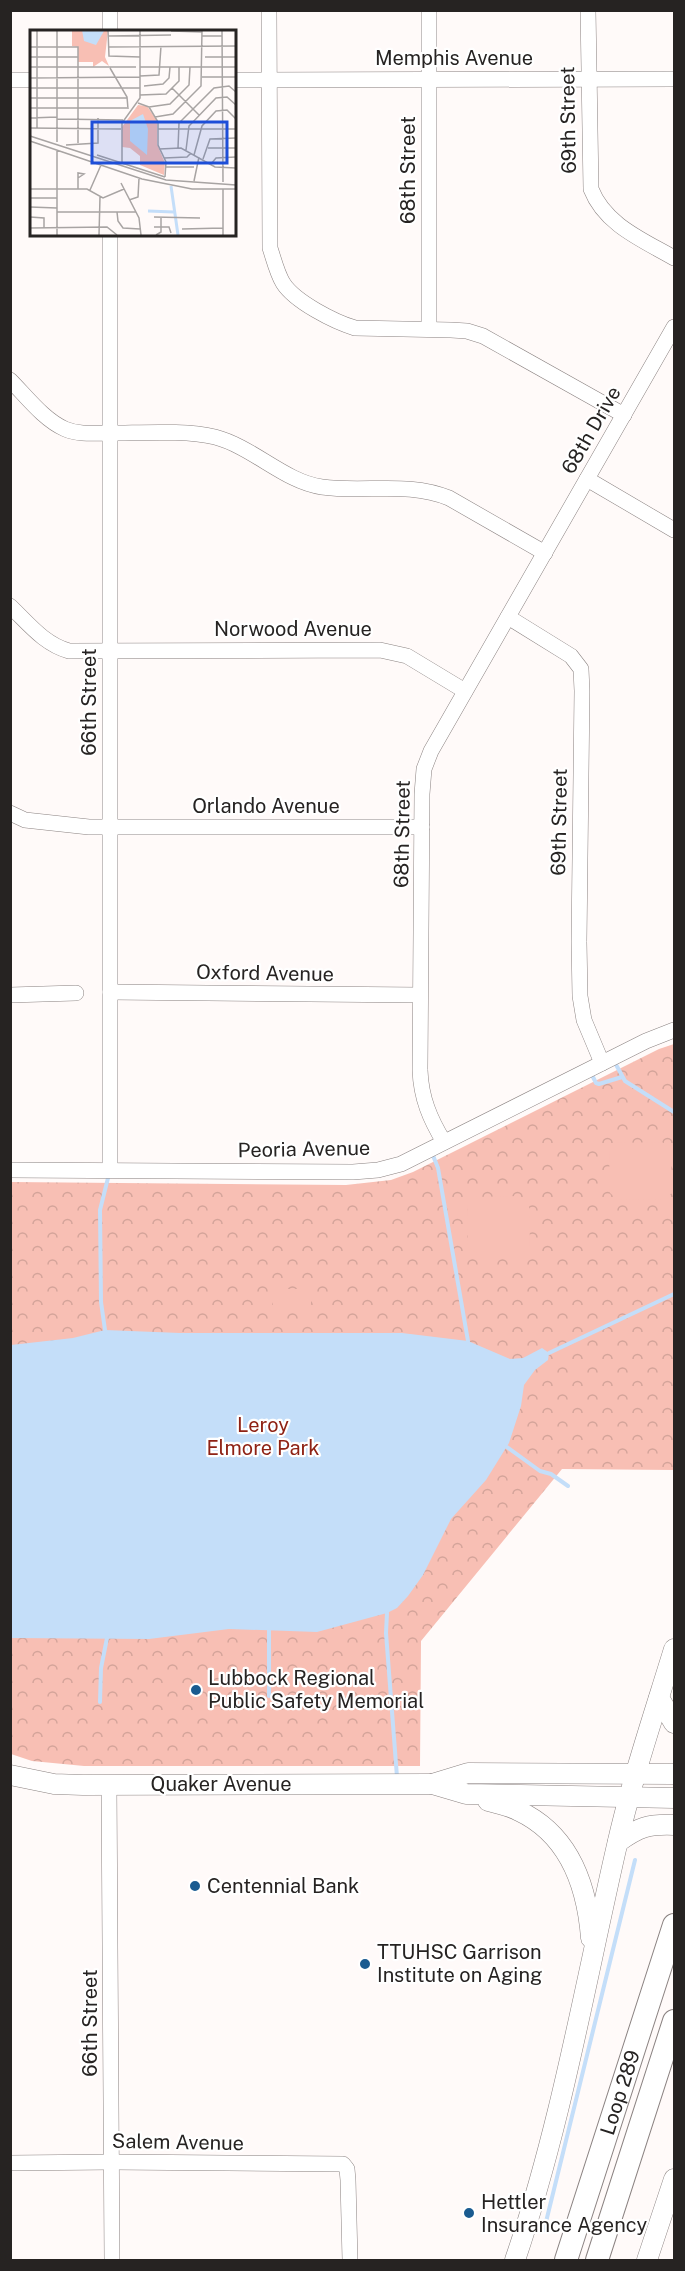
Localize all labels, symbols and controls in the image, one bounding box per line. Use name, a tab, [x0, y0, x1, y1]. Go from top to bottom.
inset map	[30, 30, 236, 236]
street label: Memphis Avenue	[375, 46, 533, 70]
street label: 69th Street	[555, 66, 581, 174]
street label: 68th Street	[396, 116, 420, 224]
street label: 68th Drive	[556, 382, 626, 478]
street label: Norwood Avenue	[214, 617, 372, 641]
street label: 66th Street	[77, 648, 101, 756]
street label: 69th Street	[546, 768, 572, 876]
street label: 68th Street	[389, 780, 415, 888]
street label: Orlando Avenue	[192, 794, 340, 818]
street label: Oxford Avenue	[196, 960, 334, 986]
street label: Peoria Avenue	[238, 1136, 370, 1162]
park label: Leroy Elmore Park	[206, 1413, 320, 1460]
place label: Lubbock Regional Public Safety Memorial	[208, 1666, 424, 1713]
marker: Lubbock Regional Public Safety Memorial	[189, 1683, 203, 1697]
street label: Quaker Avenue	[150, 1772, 292, 1796]
place label: Centennial Bank	[207, 1874, 359, 1898]
marker: Centennial Bank	[188, 1879, 202, 1893]
place label: TTUHSC Garrison Institute on Aging	[377, 1940, 542, 1987]
marker: TTUHSC Garrison Institute on Aging	[358, 1957, 372, 1971]
street label: 66th Street	[78, 1969, 102, 2077]
street label: Loop 289	[595, 2047, 645, 2138]
street label: Salem Avenue	[112, 2129, 244, 2155]
place label: Hettler Insurance Agency	[481, 2190, 647, 2237]
marker: Hettler Insurance Agency	[462, 2206, 476, 2220]

